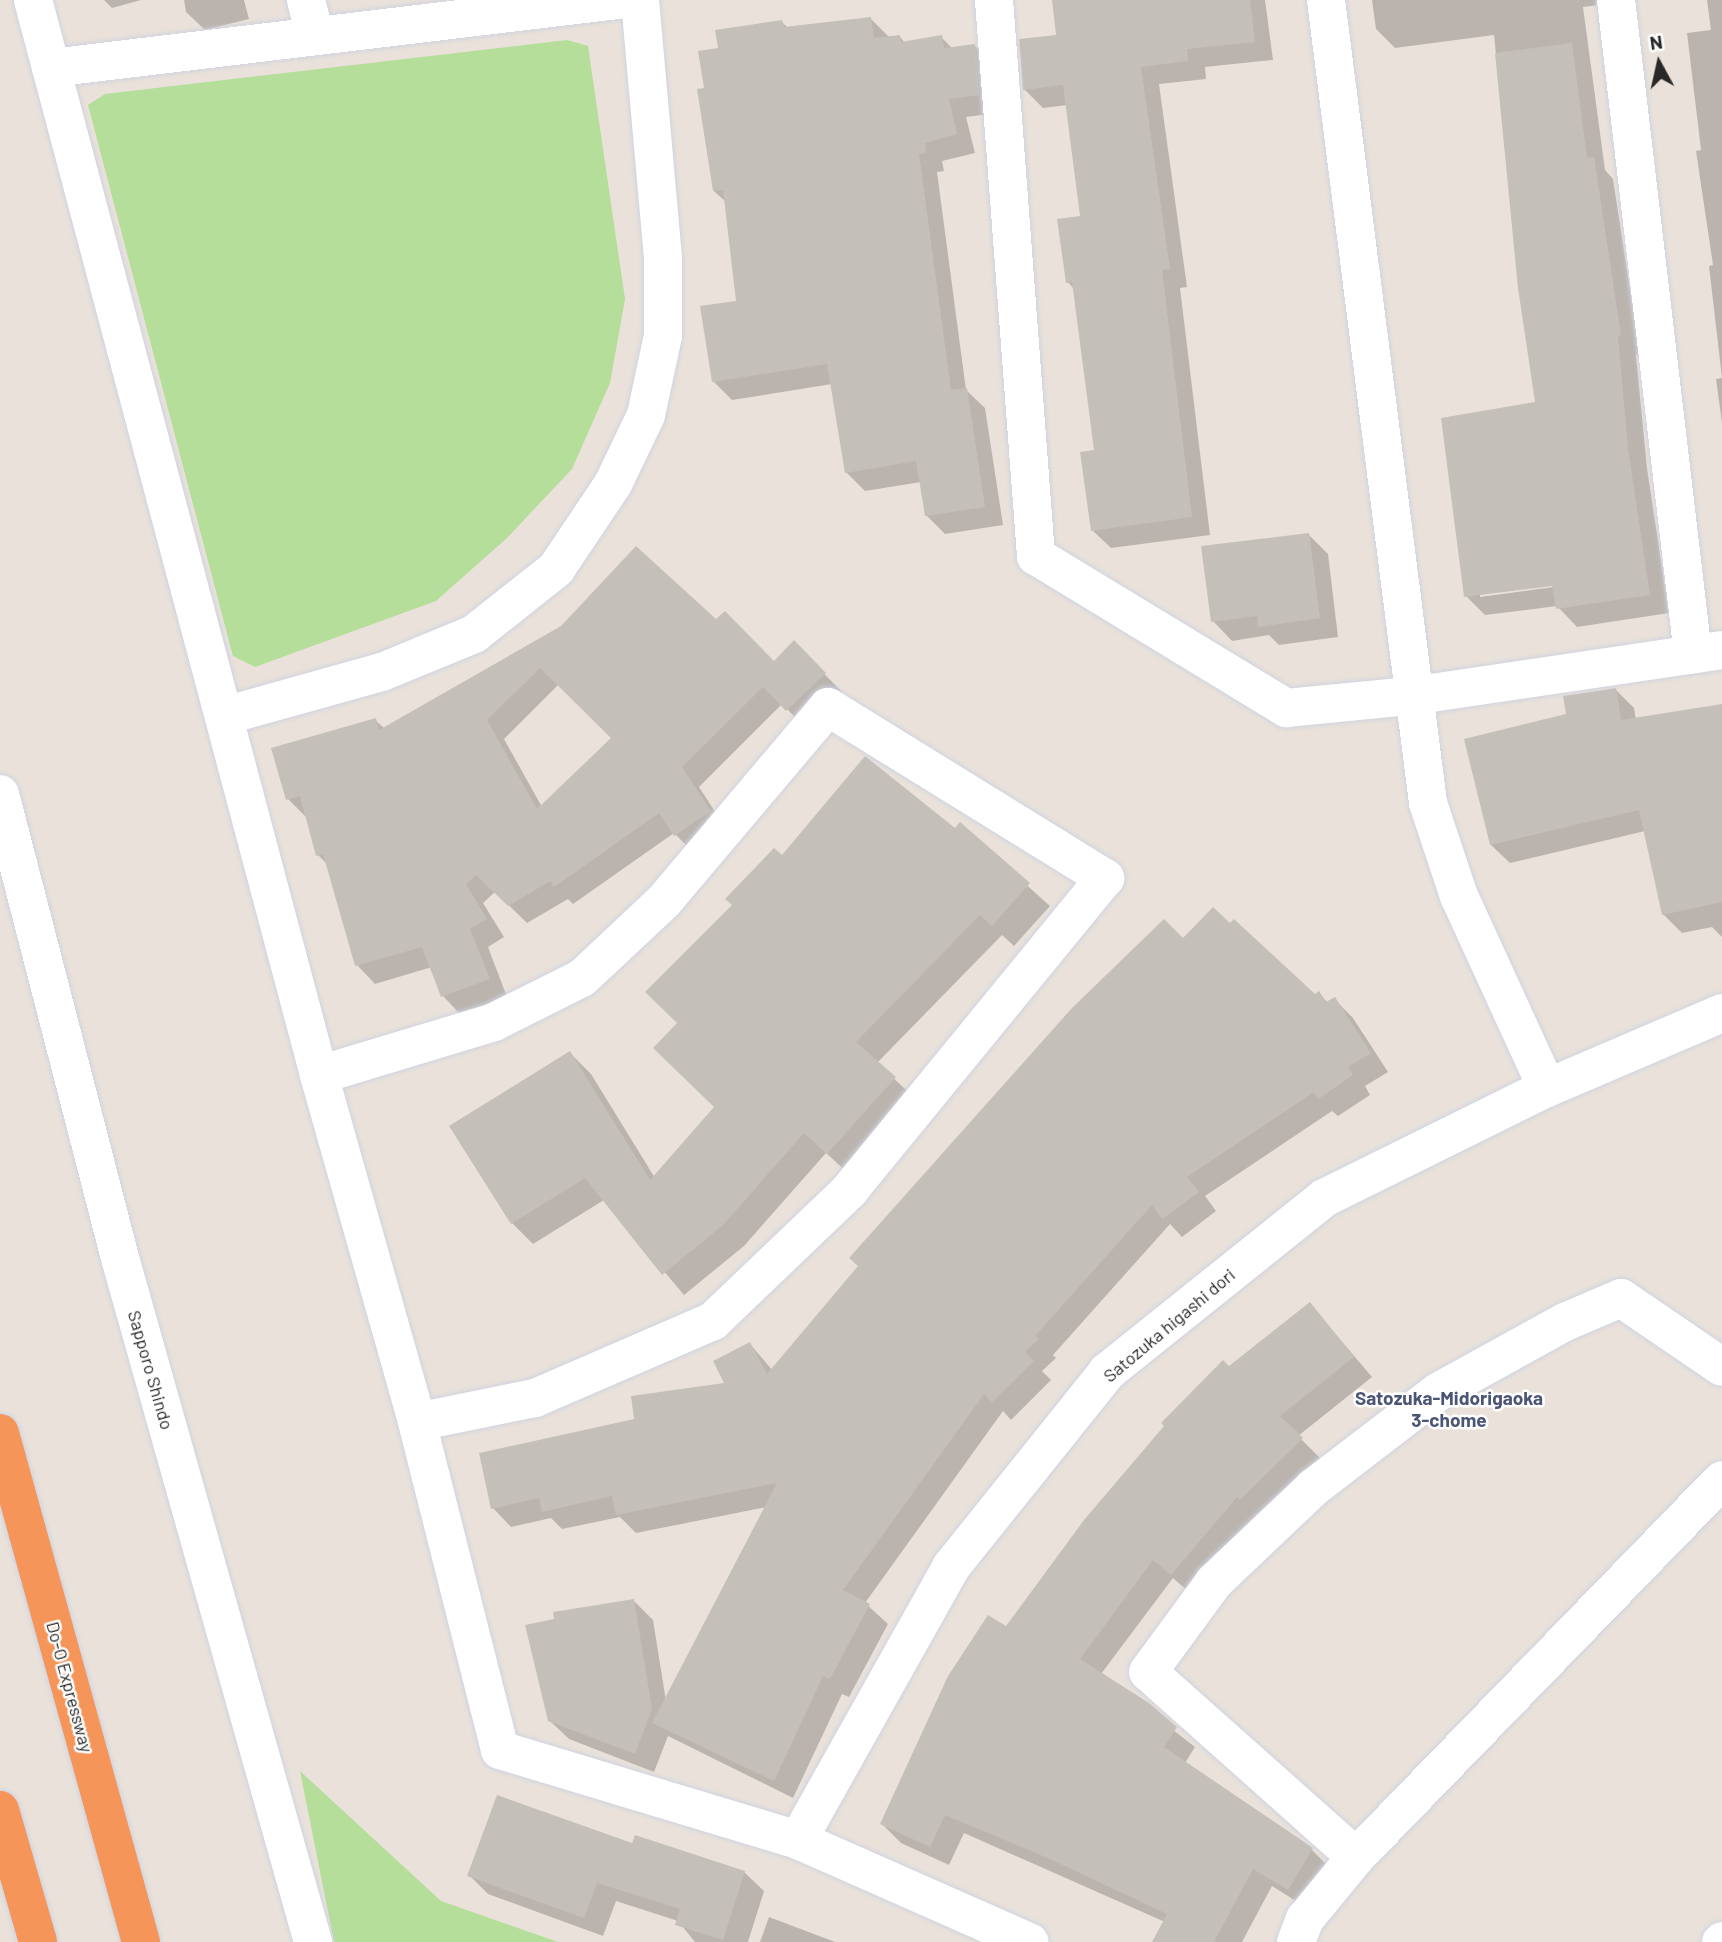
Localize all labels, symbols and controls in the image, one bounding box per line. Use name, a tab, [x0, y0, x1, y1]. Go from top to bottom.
north arrow	[1624, 28, 1694, 98]
text: N	[1648, 29, 1664, 54]
street label: Satozuka higashi dori	[1099, 1264, 1239, 1386]
street label: Sapporo Shindo	[124, 1308, 178, 1432]
district label: Satozuka-Midorigaoka 3-chome	[1355, 1387, 1543, 1431]
street label: Do-O Expressway	[42, 1619, 98, 1755]

